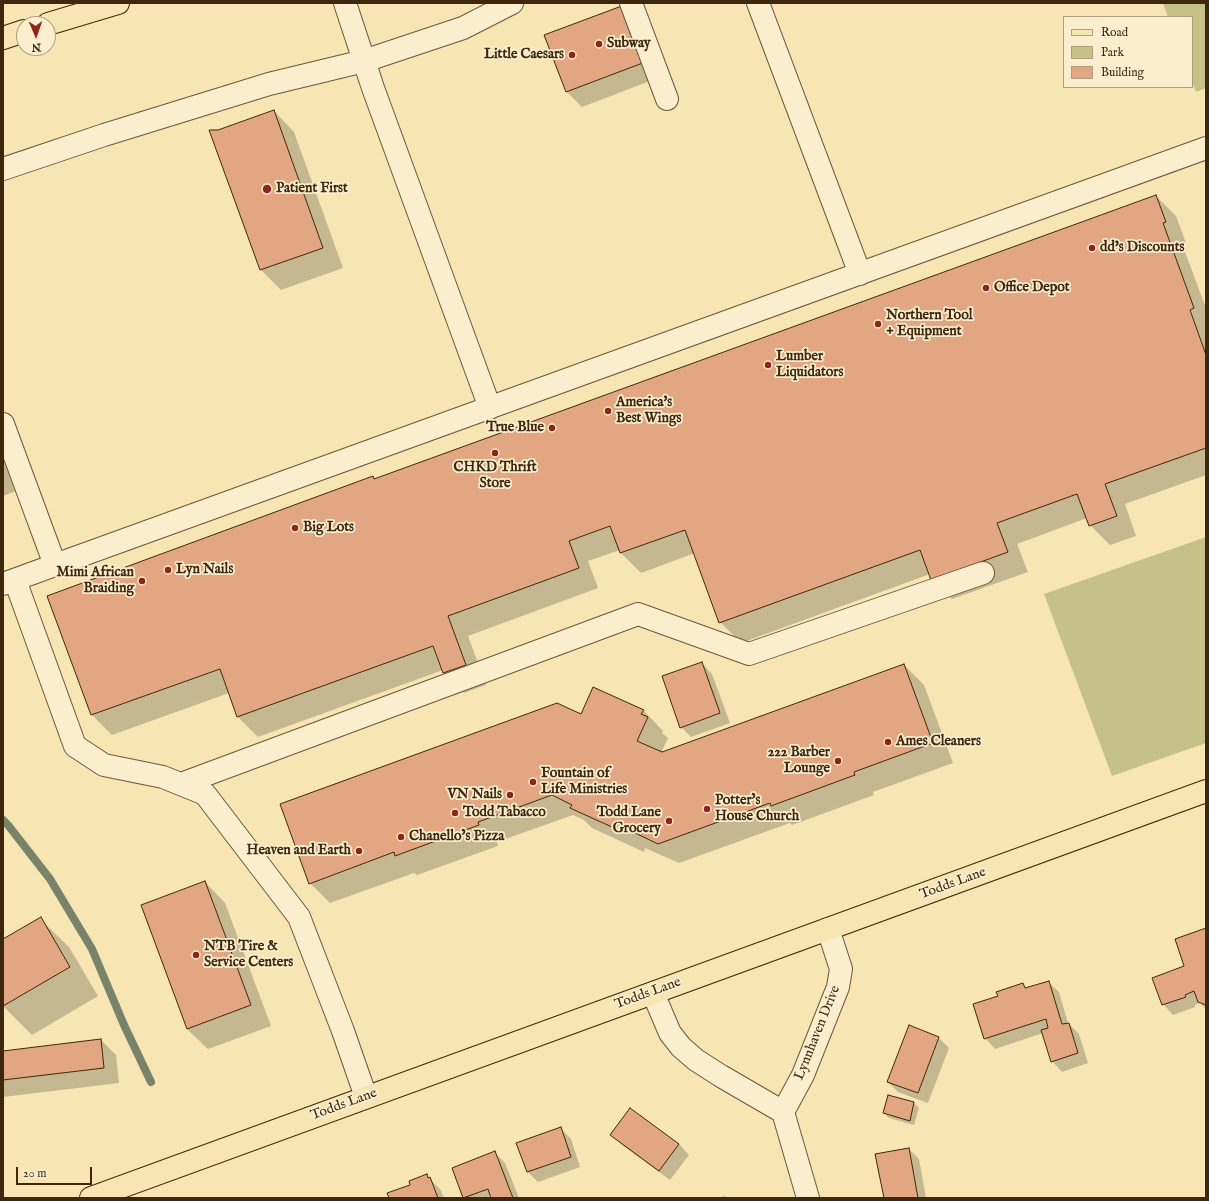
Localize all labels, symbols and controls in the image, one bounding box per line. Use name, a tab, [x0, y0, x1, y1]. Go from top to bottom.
north arrow	[16, 16, 56, 56]
legend	[1063, 16, 1193, 88]
text: Road	[1101, 25, 1128, 40]
place label: Subway	[607, 36, 651, 52]
marker: Subway	[594, 39, 604, 49]
text: N	[31, 40, 41, 54]
text: Park	[1101, 45, 1124, 60]
place label: Little Caesars	[484, 47, 564, 63]
marker: Little Caesars	[567, 50, 577, 60]
text: Building	[1101, 65, 1144, 80]
place label: Patient First	[276, 181, 348, 197]
marker: Patient First	[261, 183, 273, 195]
place label: dd's Discounts	[1100, 240, 1184, 256]
marker: dd's Discounts	[1087, 243, 1097, 253]
place label: Office Depot	[994, 280, 1070, 296]
marker: Office Depot	[981, 283, 991, 293]
place label: Northern Tool + Equipment	[886, 308, 972, 340]
marker: Northern Tool + Equipment	[873, 319, 883, 329]
place label: Lumber Liquidators	[776, 349, 843, 382]
marker: Lumber Liquidators	[763, 360, 773, 370]
place label: America's Best Wings	[616, 395, 682, 428]
marker: America's Best Wings	[603, 406, 613, 416]
place label: True Blue	[486, 420, 544, 436]
marker: True Blue	[547, 423, 557, 433]
marker: CHKD Thrift Store	[490, 448, 500, 458]
place label: CHKD Thrift Store	[454, 460, 536, 492]
place label: Big Lots	[303, 520, 354, 536]
marker: Big Lots	[290, 523, 300, 533]
place label: Lyn Nails	[176, 562, 233, 578]
place label: Mimi African Braiding	[57, 565, 134, 598]
marker: Lyn Nails	[163, 565, 173, 575]
marker: Mimi African Braiding	[137, 576, 147, 586]
place label: Ames Cleaners	[896, 734, 981, 750]
marker: Ames Cleaners	[883, 737, 893, 747]
place label: 222 Barber Lounge	[768, 745, 830, 778]
marker: 222 Barber Lounge	[833, 756, 843, 766]
place label: Fountain of Life Ministries	[541, 766, 627, 798]
marker: Fountain of Life Ministries	[528, 777, 538, 787]
place label: VN Nails	[447, 787, 502, 803]
marker: VN Nails	[505, 790, 515, 800]
place label: Potter’s House Church	[715, 793, 799, 826]
marker: Potter’s House Church	[702, 804, 712, 814]
place label: Todd Tabacco	[463, 805, 546, 821]
place label: Todd Lane Grocery	[597, 805, 661, 838]
marker: Todd Tabacco	[450, 808, 460, 818]
marker: Todd Lane Grocery	[664, 816, 674, 826]
place label: Chanello’s Pizza	[409, 829, 504, 845]
marker: Chanello’s Pizza	[396, 832, 406, 842]
place label: Heaven and Earth	[247, 843, 351, 859]
marker: Heaven and Earth	[354, 846, 364, 856]
street label: Todds Lane	[918, 864, 988, 904]
place label: NTB Tire & Service Centers	[204, 939, 293, 972]
marker: NTB Tire & Service Centers	[191, 950, 201, 960]
street label: Todds Lane	[613, 974, 683, 1014]
street label: Lynnhaven Drive	[791, 983, 845, 1083]
street label: Todds Lane	[309, 1085, 379, 1125]
scale bar	[18, 1159, 94, 1185]
text: 20 m	[23, 1166, 46, 1181]

